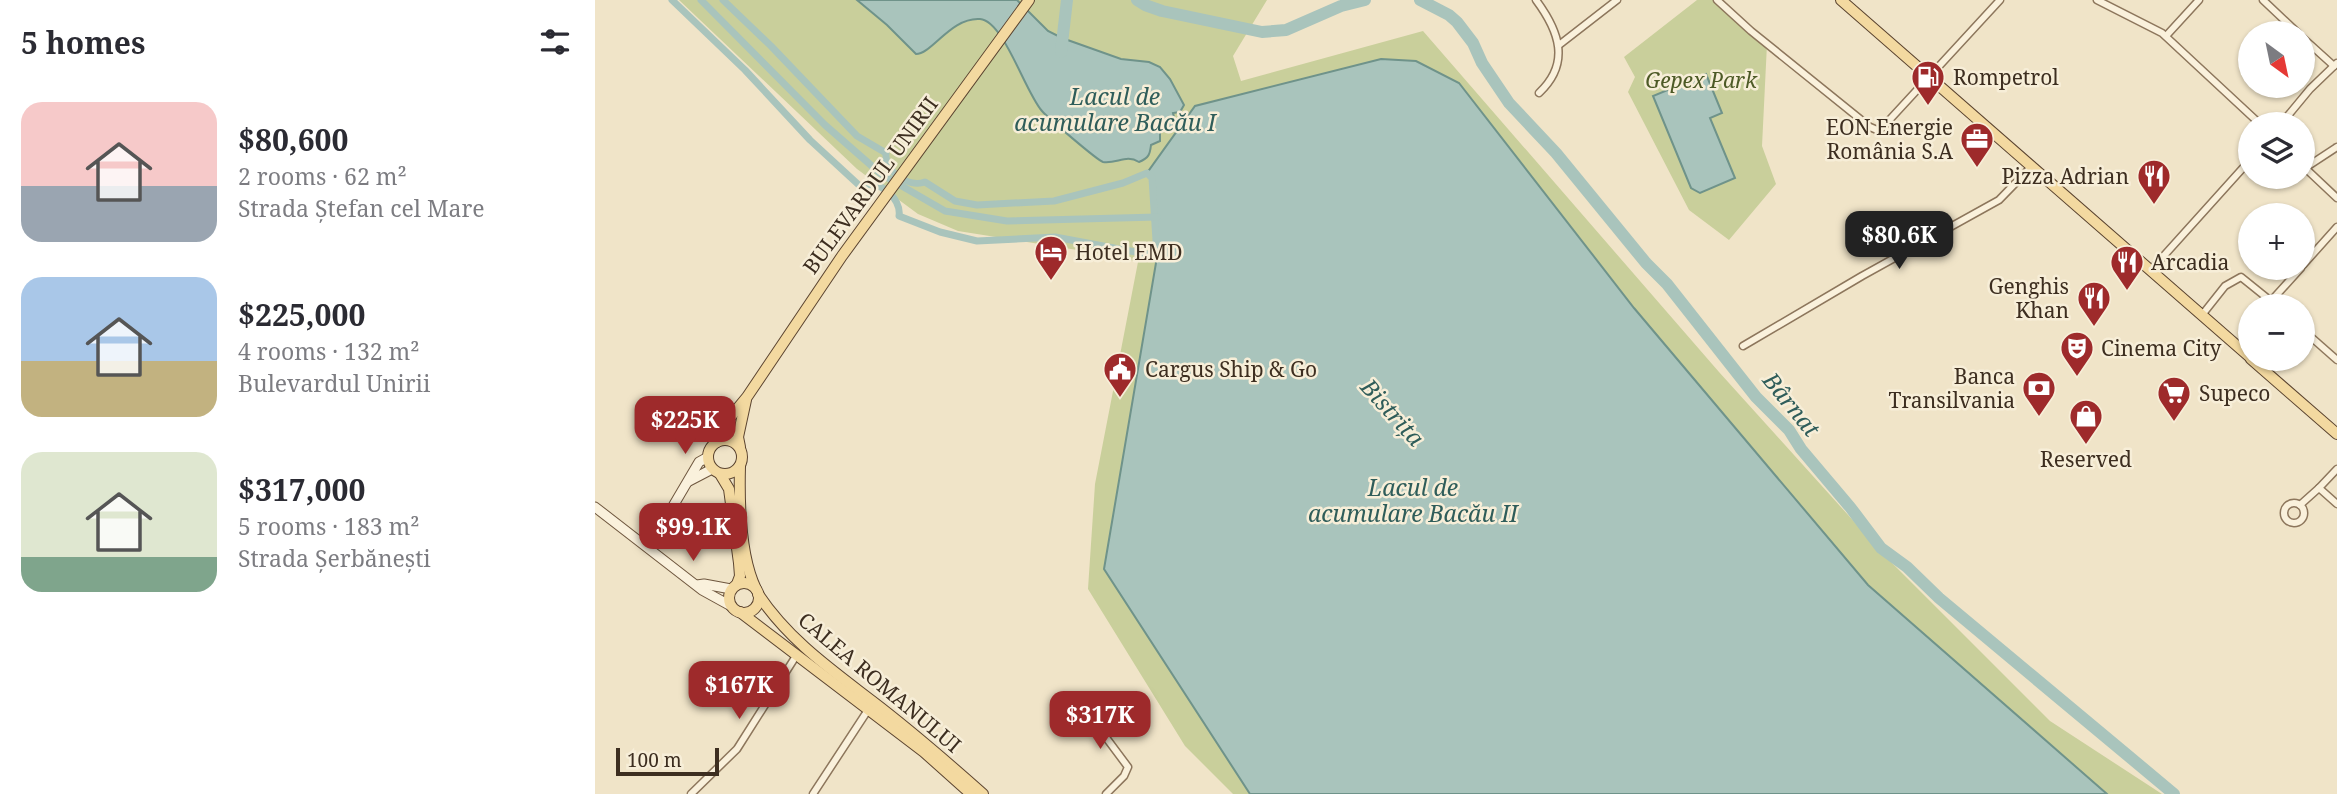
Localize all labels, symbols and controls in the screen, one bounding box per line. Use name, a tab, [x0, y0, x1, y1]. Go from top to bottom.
north arrow	[2238, 21, 2315, 98]
map controls	[2238, 21, 2315, 371]
text: 5 homes	[21, 22, 145, 63]
icon: filters	[536, 23, 574, 61]
fuel station icon: Rompetrol	[1909, 58, 1947, 107]
place label: Rompetrol	[1953, 63, 2059, 91]
park label: Gepex Park	[1645, 66, 1758, 94]
water label: Lacul de acumulare Bacău I	[1014, 80, 1217, 138]
street label: BULEVARDUL UNIRII	[796, 91, 944, 279]
button: layers	[2238, 112, 2315, 189]
place label: EON Energie România S.A	[1826, 113, 1953, 165]
text: $80,600	[238, 119, 349, 160]
office icon: EON Energie România S.A	[1958, 120, 1996, 169]
icon: home	[77, 130, 161, 214]
restaurant icon: Pizza Adrian	[2135, 157, 2173, 206]
text: 2 rooms · 62 m²	[238, 160, 407, 192]
place label: Pizza Adrian	[2002, 162, 2129, 190]
text: Strada Ștefan cel Mare	[238, 192, 485, 224]
button: +	[2238, 203, 2315, 280]
pin: $80.6K	[1842, 212, 1956, 271]
text: $80.6K	[1861, 218, 1937, 250]
hotel icon: Hotel EMD	[1032, 233, 1070, 282]
place label: Hotel EMD	[1075, 238, 1182, 266]
restaurant icon: Arcadia	[2108, 243, 2146, 292]
place label: Arcadia	[2151, 248, 2229, 276]
place label: Genghis Khan	[1988, 272, 2069, 324]
restaurant icon: Genghis Khan	[2075, 279, 2113, 328]
text: $225,000	[238, 294, 365, 335]
button: −	[2238, 294, 2315, 371]
icon: home	[77, 305, 161, 389]
theatre icon: Cinema City	[2058, 329, 2096, 378]
place label: Cinema City	[2101, 334, 2222, 362]
text: 4 rooms · 132 m²	[238, 335, 420, 367]
public building icon: Cargus Ship & Go	[1101, 350, 1139, 399]
place label: Cargus Ship & Go	[1145, 355, 1317, 383]
place label: Banca Transilvania	[1889, 362, 2015, 414]
water label: Bârnat	[1755, 364, 1828, 444]
text: Bulevardul Unirii	[238, 367, 430, 399]
bank icon: Banca Transilvania	[2020, 369, 2058, 418]
water label: Bistrița	[1353, 371, 1432, 453]
supermarket icon: Supeco	[2155, 374, 2193, 423]
place label: Supeco	[2199, 379, 2270, 407]
pin: $225K	[636, 396, 734, 456]
shop icon: Reserved	[2067, 397, 2105, 446]
text: $225K	[651, 403, 719, 435]
place label: Reserved	[2040, 445, 2132, 473]
text: $317,000	[238, 469, 365, 510]
water label: Lacul de acumulare Bacău II	[1308, 471, 1520, 529]
icon: home	[77, 480, 161, 564]
pin: $99.1K	[636, 504, 750, 563]
text: 5 rooms · 183 m²	[238, 510, 420, 542]
text: $99.1K	[655, 510, 731, 542]
text: Strada Șerbănești	[238, 542, 431, 574]
street label: CALEA ROMANULUI	[793, 606, 967, 758]
pin: $167K	[690, 662, 788, 721]
text: $167K	[705, 668, 773, 700]
pin: $317K	[1051, 692, 1149, 751]
text: $317K	[1066, 698, 1134, 730]
scale bar	[616, 745, 719, 777]
text: 100 m	[627, 747, 682, 773]

